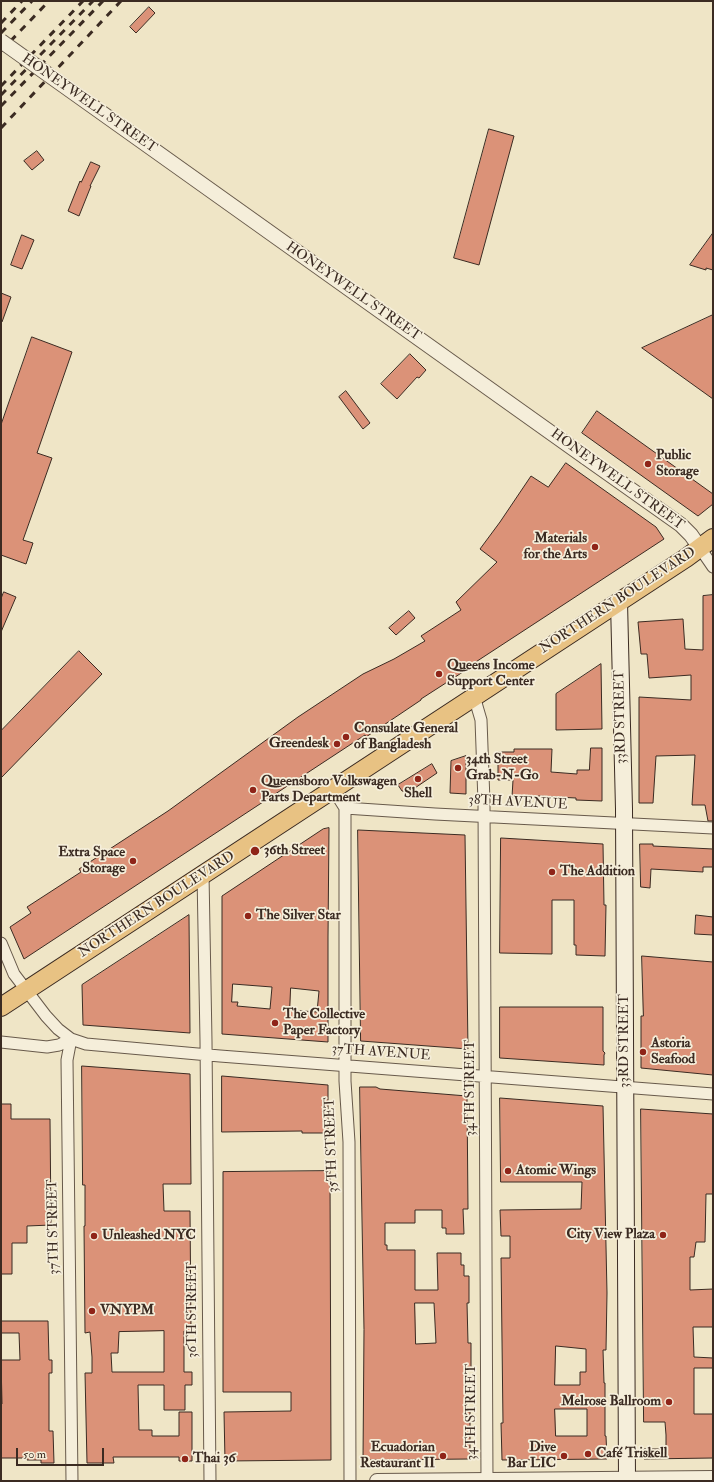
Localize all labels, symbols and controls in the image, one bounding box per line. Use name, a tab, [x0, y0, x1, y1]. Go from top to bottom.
street label: HONEYWELL STREET	[18, 51, 160, 157]
street label: HONEYWELL STREET	[282, 239, 424, 345]
street label: HONEYWELL STREET	[547, 426, 687, 534]
place label: Public Storage	[656, 448, 699, 480]
marker: Public Storage	[643, 459, 653, 469]
place label: Materials for the Arts	[524, 531, 587, 564]
marker: Materials for the Arts	[590, 542, 600, 552]
street label: NORTHERN BOULEVARD	[537, 544, 699, 658]
place label: Queens Income Support Center	[447, 658, 535, 690]
marker: Queens Income Support Center	[434, 669, 444, 679]
street label: 33RD STREET	[612, 670, 630, 764]
place label: Consulate General of Bangladesh	[354, 721, 458, 754]
marker: Consulate General of Bangladesh	[341, 732, 351, 742]
place label: Greendesk	[269, 736, 329, 752]
marker: Greendesk	[332, 739, 342, 749]
place label: 34th Street Grab-N-Go	[466, 752, 538, 784]
marker: 34th Street Grab-N-Go	[453, 763, 463, 773]
place label: Queensboro Volkswagen Parts Department	[261, 774, 397, 806]
marker: Shell	[413, 774, 423, 784]
marker: Queensboro Volkswagen Parts Department	[248, 785, 258, 795]
place label: Shell	[404, 786, 432, 802]
street label: 38TH AVENUE	[468, 792, 568, 814]
place label: 36th Street	[264, 843, 325, 859]
place label: Extra Space Storage	[58, 845, 125, 878]
marker: 36th Street	[249, 845, 261, 857]
street label: NORTHERN BOULEVARD	[76, 848, 238, 962]
marker: Extra Space Storage	[128, 856, 138, 866]
place label: The Addition	[560, 864, 635, 880]
marker: The Addition	[547, 867, 557, 877]
place label: The Silver Star	[256, 908, 341, 924]
marker: The Silver Star	[243, 911, 253, 921]
street label: 33RD STREET	[617, 994, 633, 1088]
place label: The Collective Paper Factory	[283, 1007, 365, 1040]
marker: The Collective Paper Factory	[270, 1018, 280, 1028]
place label: Astoria Seafood	[651, 1036, 695, 1068]
street label: 34TH STREET	[463, 1040, 479, 1136]
street label: 37TH AVENUE	[331, 1041, 431, 1065]
marker: Astoria Seafood	[638, 1047, 648, 1057]
street label: 35TH STREET	[322, 1097, 342, 1193]
place label: Atomic Wings	[516, 1163, 596, 1179]
marker: Atomic Wings	[503, 1166, 513, 1176]
street label: 37TH STREET	[45, 1179, 63, 1275]
place label: City View Plaza	[567, 1227, 655, 1243]
place label: Unleashed NYC	[102, 1228, 196, 1244]
marker: City View Plaza	[658, 1230, 668, 1240]
marker: Unleashed NYC	[89, 1231, 99, 1241]
street label: 36TH STREET	[185, 1262, 201, 1358]
place label: VNYPM	[100, 1303, 154, 1319]
marker: VNYPM	[87, 1306, 97, 1316]
street label: 34TH STREET	[464, 1364, 480, 1460]
place label: Melrose Ballroom	[561, 1394, 661, 1410]
marker: Melrose Ballroom	[664, 1397, 674, 1407]
scale bar	[18, 1440, 106, 1466]
place label: Ecuadorian Restaurant II	[360, 1440, 435, 1472]
place label: Dive Bar LIC	[507, 1440, 556, 1472]
place label: Café Triskell	[596, 1446, 667, 1462]
text: 50 m	[23, 1447, 46, 1462]
marker: Café Triskell	[583, 1449, 593, 1459]
place label: Thai 36	[193, 1451, 236, 1467]
marker: Ecuadorian Restaurant II	[438, 1451, 448, 1461]
marker: Dive Bar LIC	[559, 1451, 569, 1461]
marker: Thai 36	[180, 1454, 190, 1464]

